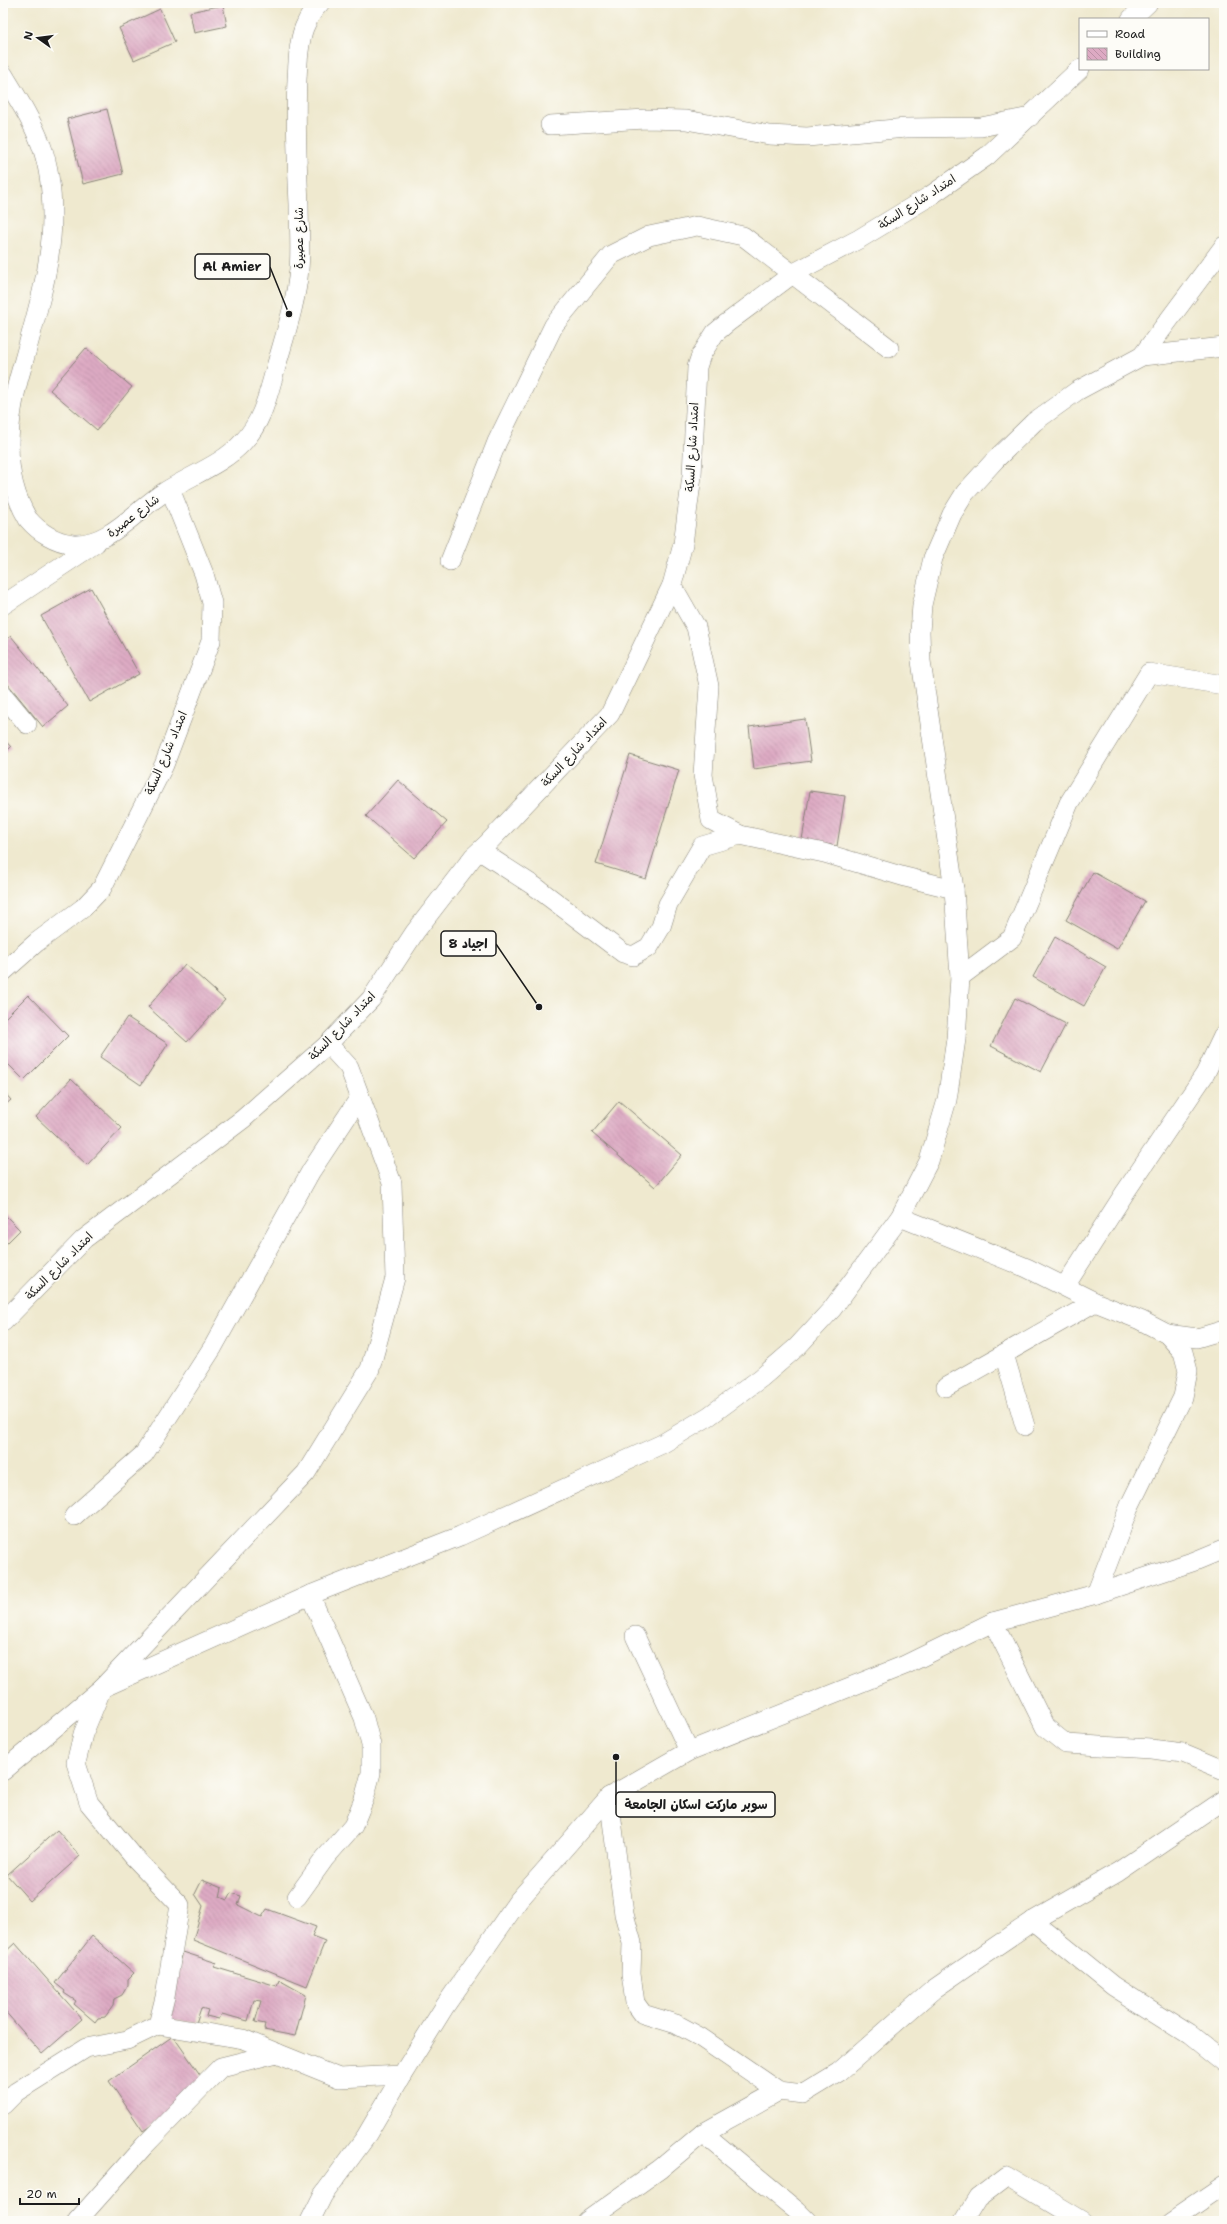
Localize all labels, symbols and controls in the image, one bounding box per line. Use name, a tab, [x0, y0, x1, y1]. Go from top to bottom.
north arrow	[18, 18, 58, 58]
legend	[1079, 18, 1209, 70]
text: Road	[1115, 26, 1146, 42]
text: N	[20, 29, 37, 42]
text: Building	[1115, 46, 1161, 62]
street label: امتداد شارع السكة	[875, 171, 959, 234]
street label: شارع عصيرة	[291, 207, 308, 269]
callout: Al Amier	[195, 254, 270, 279]
text: Al Amier	[202, 258, 262, 275]
street label: امتداد شارع السكة	[682, 402, 703, 492]
street label: شارع عصيرة	[104, 491, 163, 542]
street label: امتداد شارع السكة	[141, 709, 192, 798]
street label: امتداد شارع السكة	[538, 714, 611, 791]
callout: اجياد 8	[441, 931, 496, 956]
text: اجياد 8	[448, 935, 488, 952]
street label: امتداد شارع السكة	[305, 988, 380, 1064]
street label: امتداد شارع السكة	[22, 1229, 97, 1304]
callout: سوبر ماركت اسكان الجامعة	[616, 1792, 775, 1817]
text: سوبر ماركت اسكان الجامعة	[624, 1796, 768, 1813]
scale bar	[20, 2180, 79, 2206]
text: 20 m	[26, 2186, 57, 2202]

